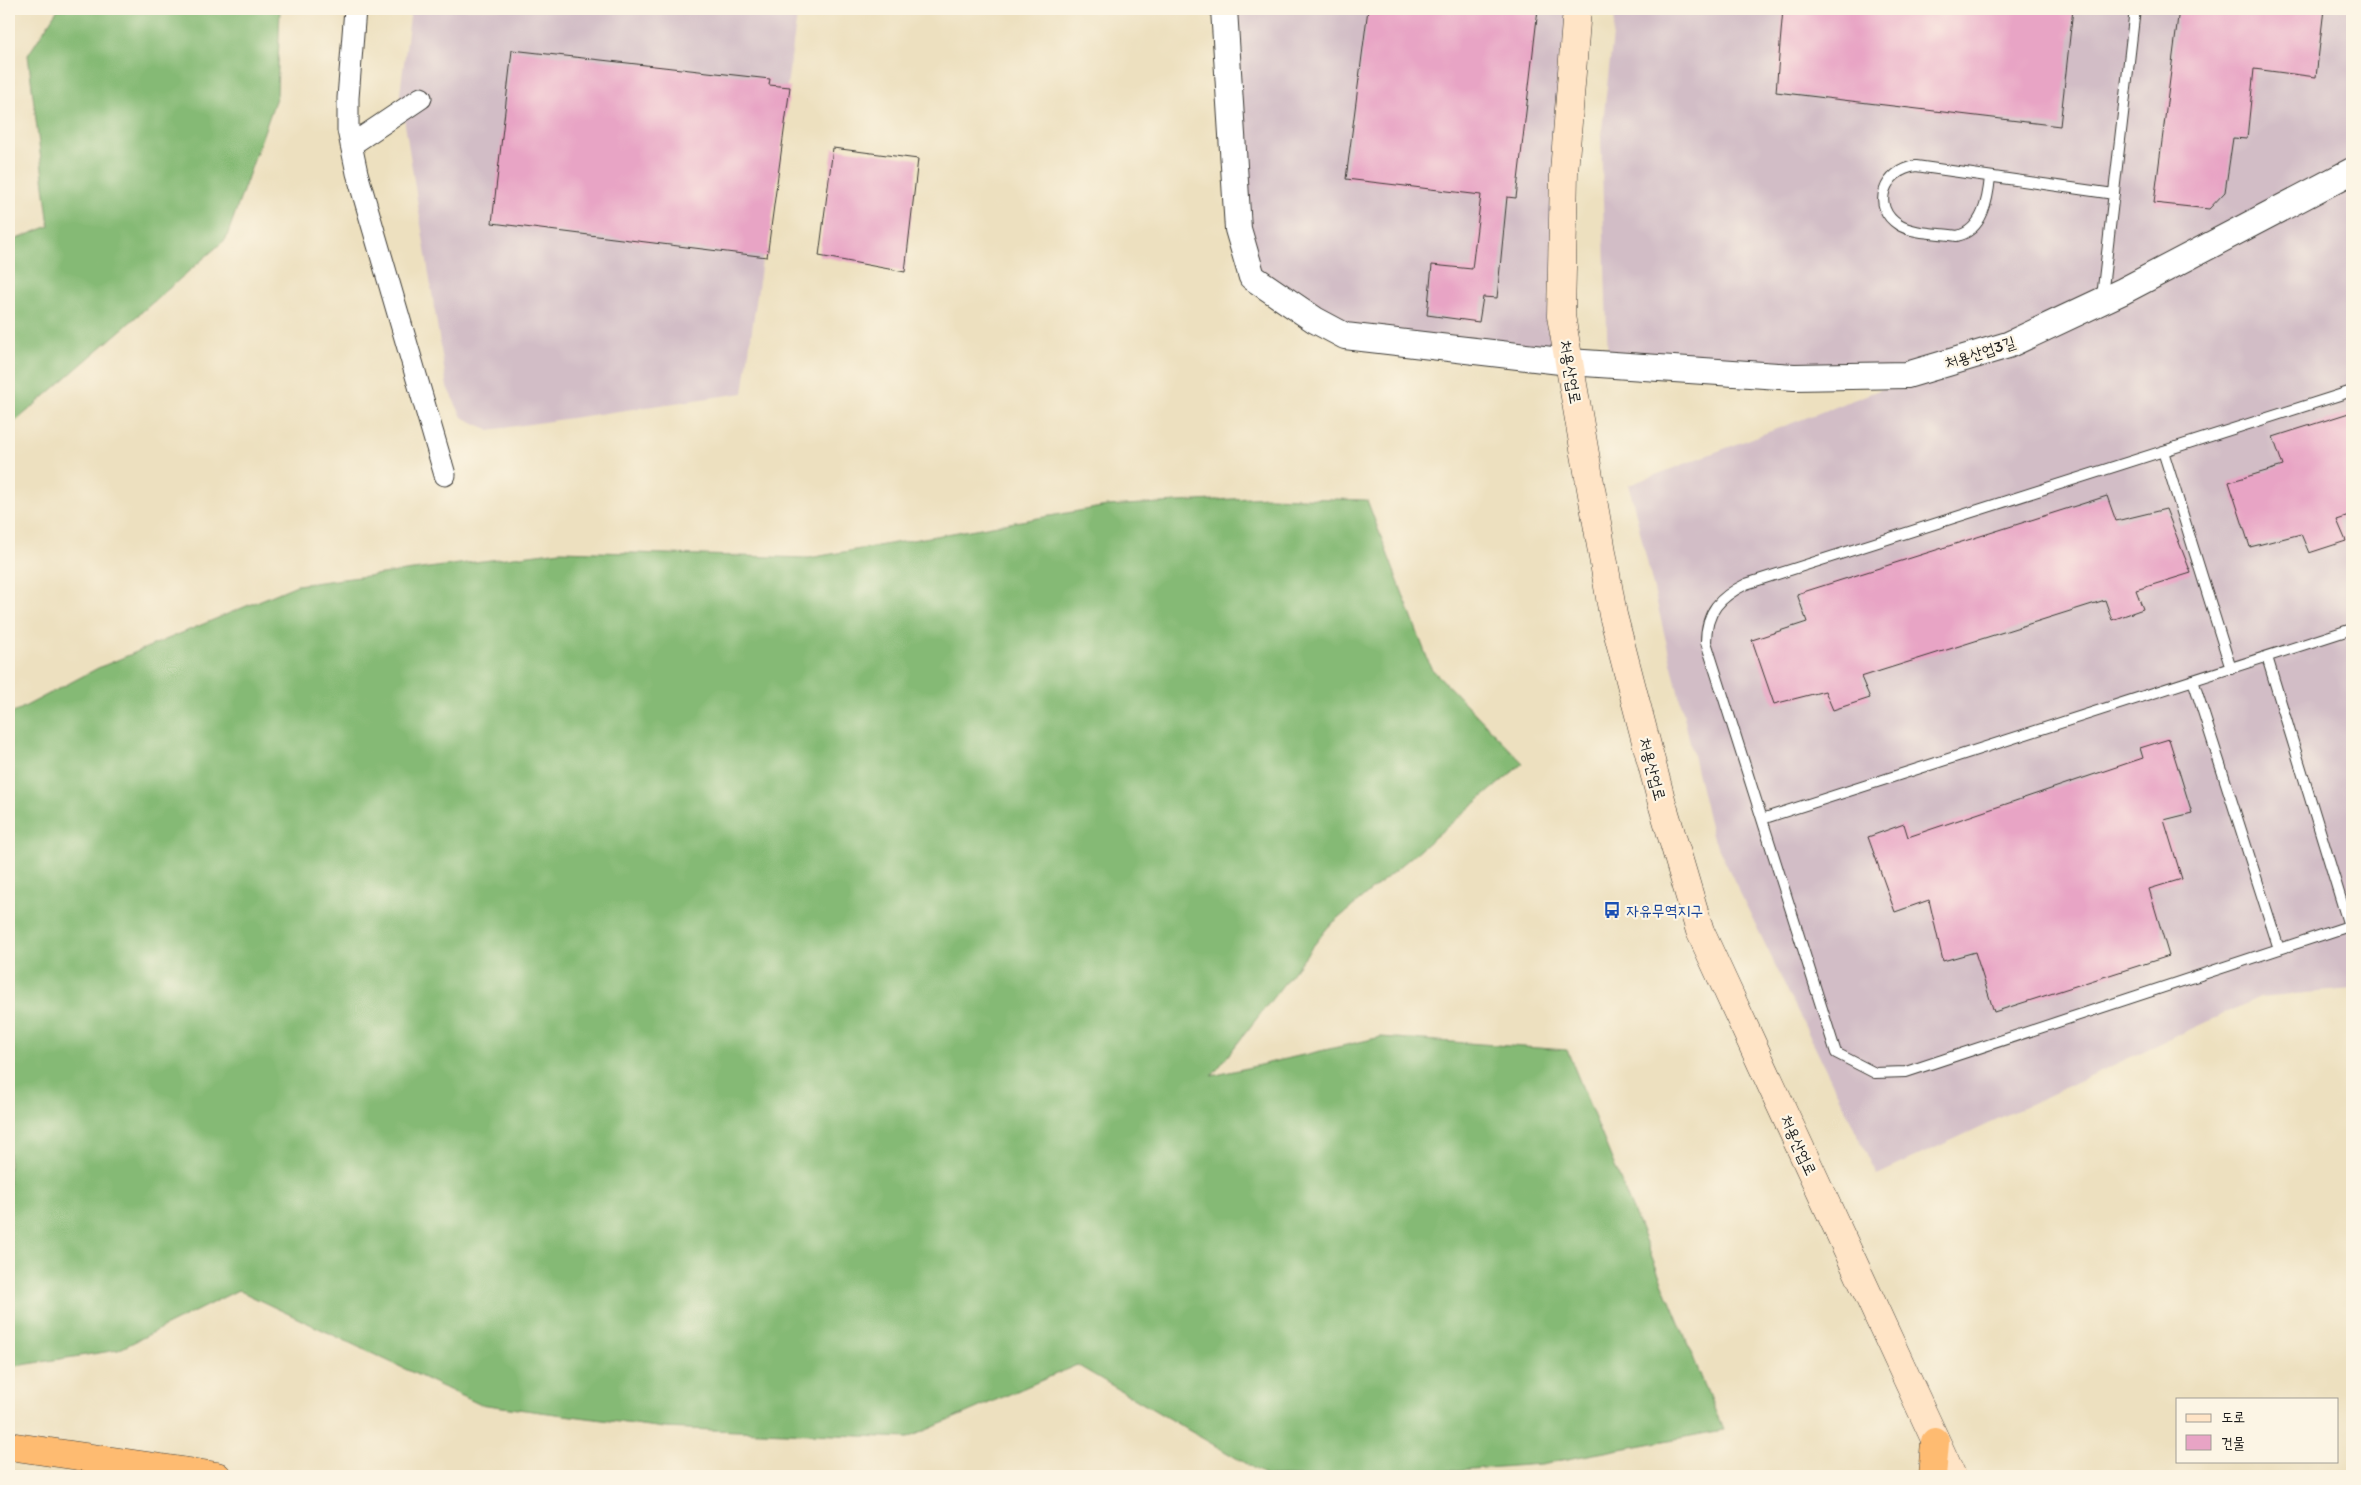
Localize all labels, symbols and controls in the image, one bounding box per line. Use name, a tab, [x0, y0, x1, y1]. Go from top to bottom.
street label: 처용산업3길	[1942, 332, 2018, 373]
street label: 처용산업로	[1556, 339, 1585, 405]
street label: 처용산업로	[1635, 736, 1670, 803]
bus stop icon: 자유무역지구	[1602, 900, 1622, 920]
place label: 자유무역지구	[1626, 901, 1703, 920]
street label: 처용산업로	[1776, 1112, 1821, 1178]
legend	[2176, 1398, 2338, 1462]
text: 도로	[2221, 1408, 2245, 1426]
text: 건물	[2221, 1434, 2245, 1452]

